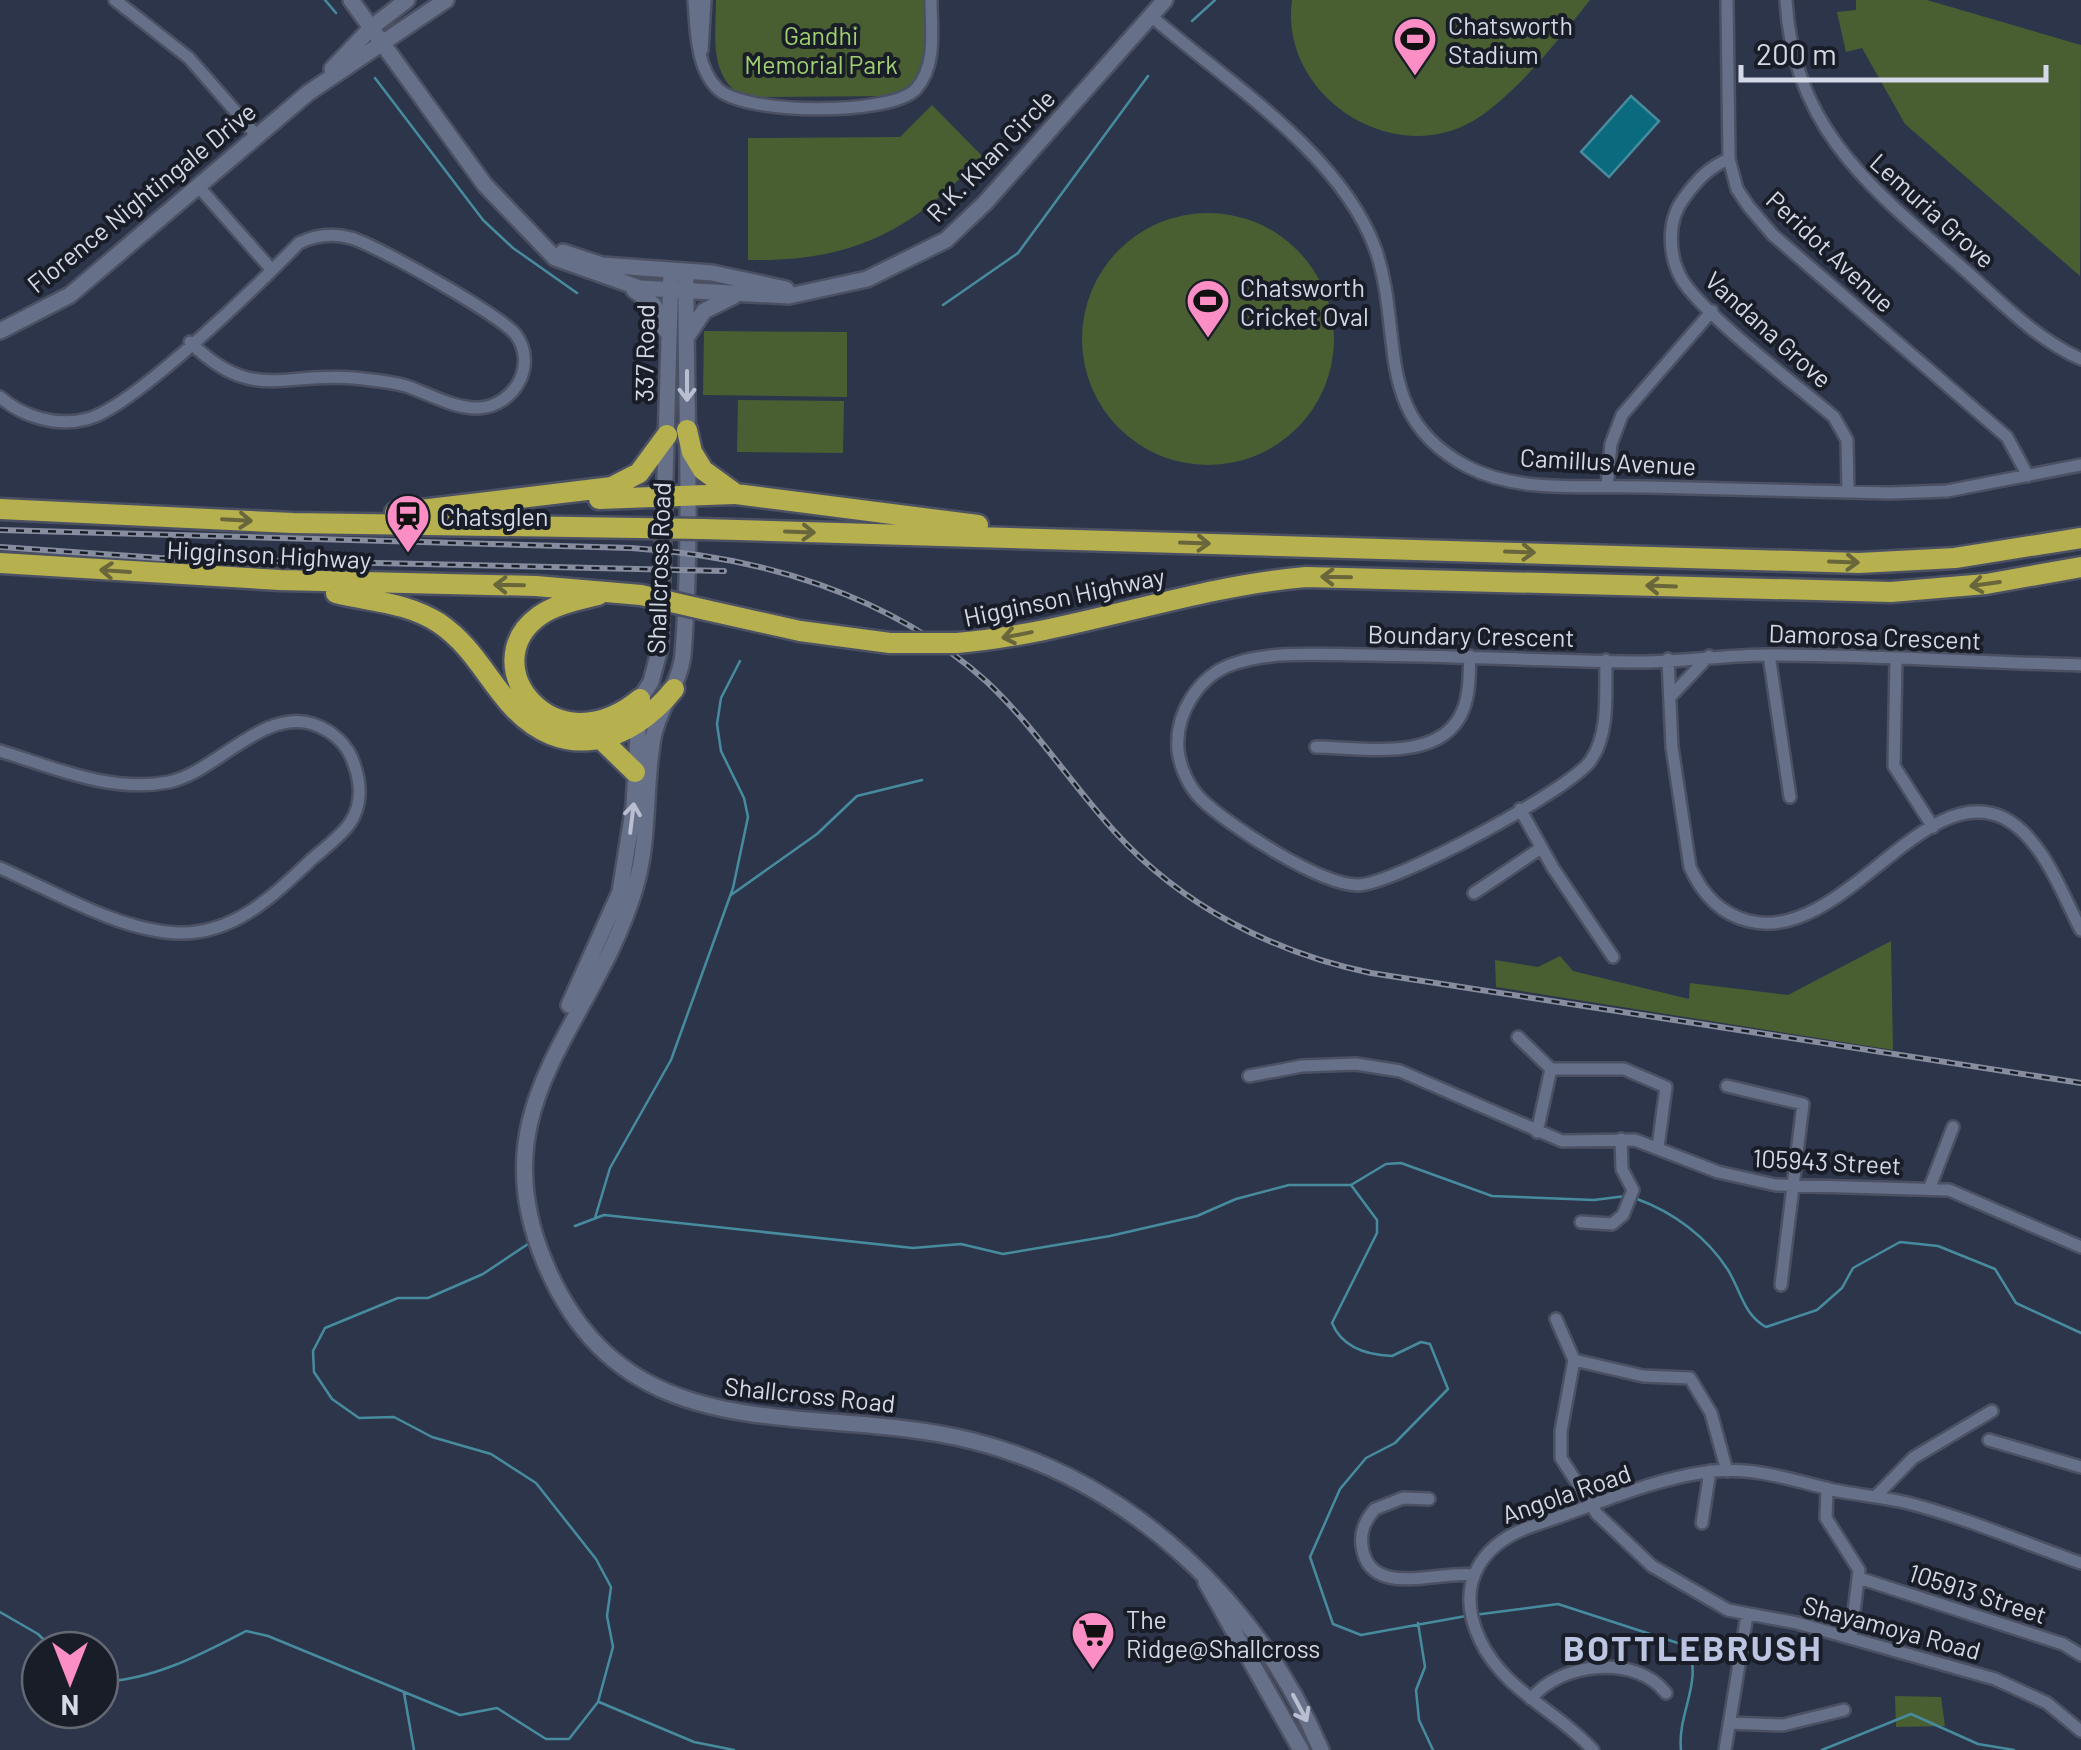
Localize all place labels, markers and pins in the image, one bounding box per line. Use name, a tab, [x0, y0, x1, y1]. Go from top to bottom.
place label: Chatsworth Stadium	[1448, 10, 1573, 69]
sports icon: Chatsworth Stadium	[1392, 16, 1438, 77]
place label: Chatsworth Cricket Oval	[1240, 272, 1369, 331]
sports icon: Chatsworth Cricket Oval	[1185, 278, 1231, 339]
station icon: Chatsglen	[385, 493, 431, 554]
place label: Chatsglen	[440, 501, 548, 531]
place label: The Ridge@Shallcross	[1126, 1604, 1320, 1663]
supermarket icon: The Ridge@Shallcross	[1070, 1610, 1116, 1671]

